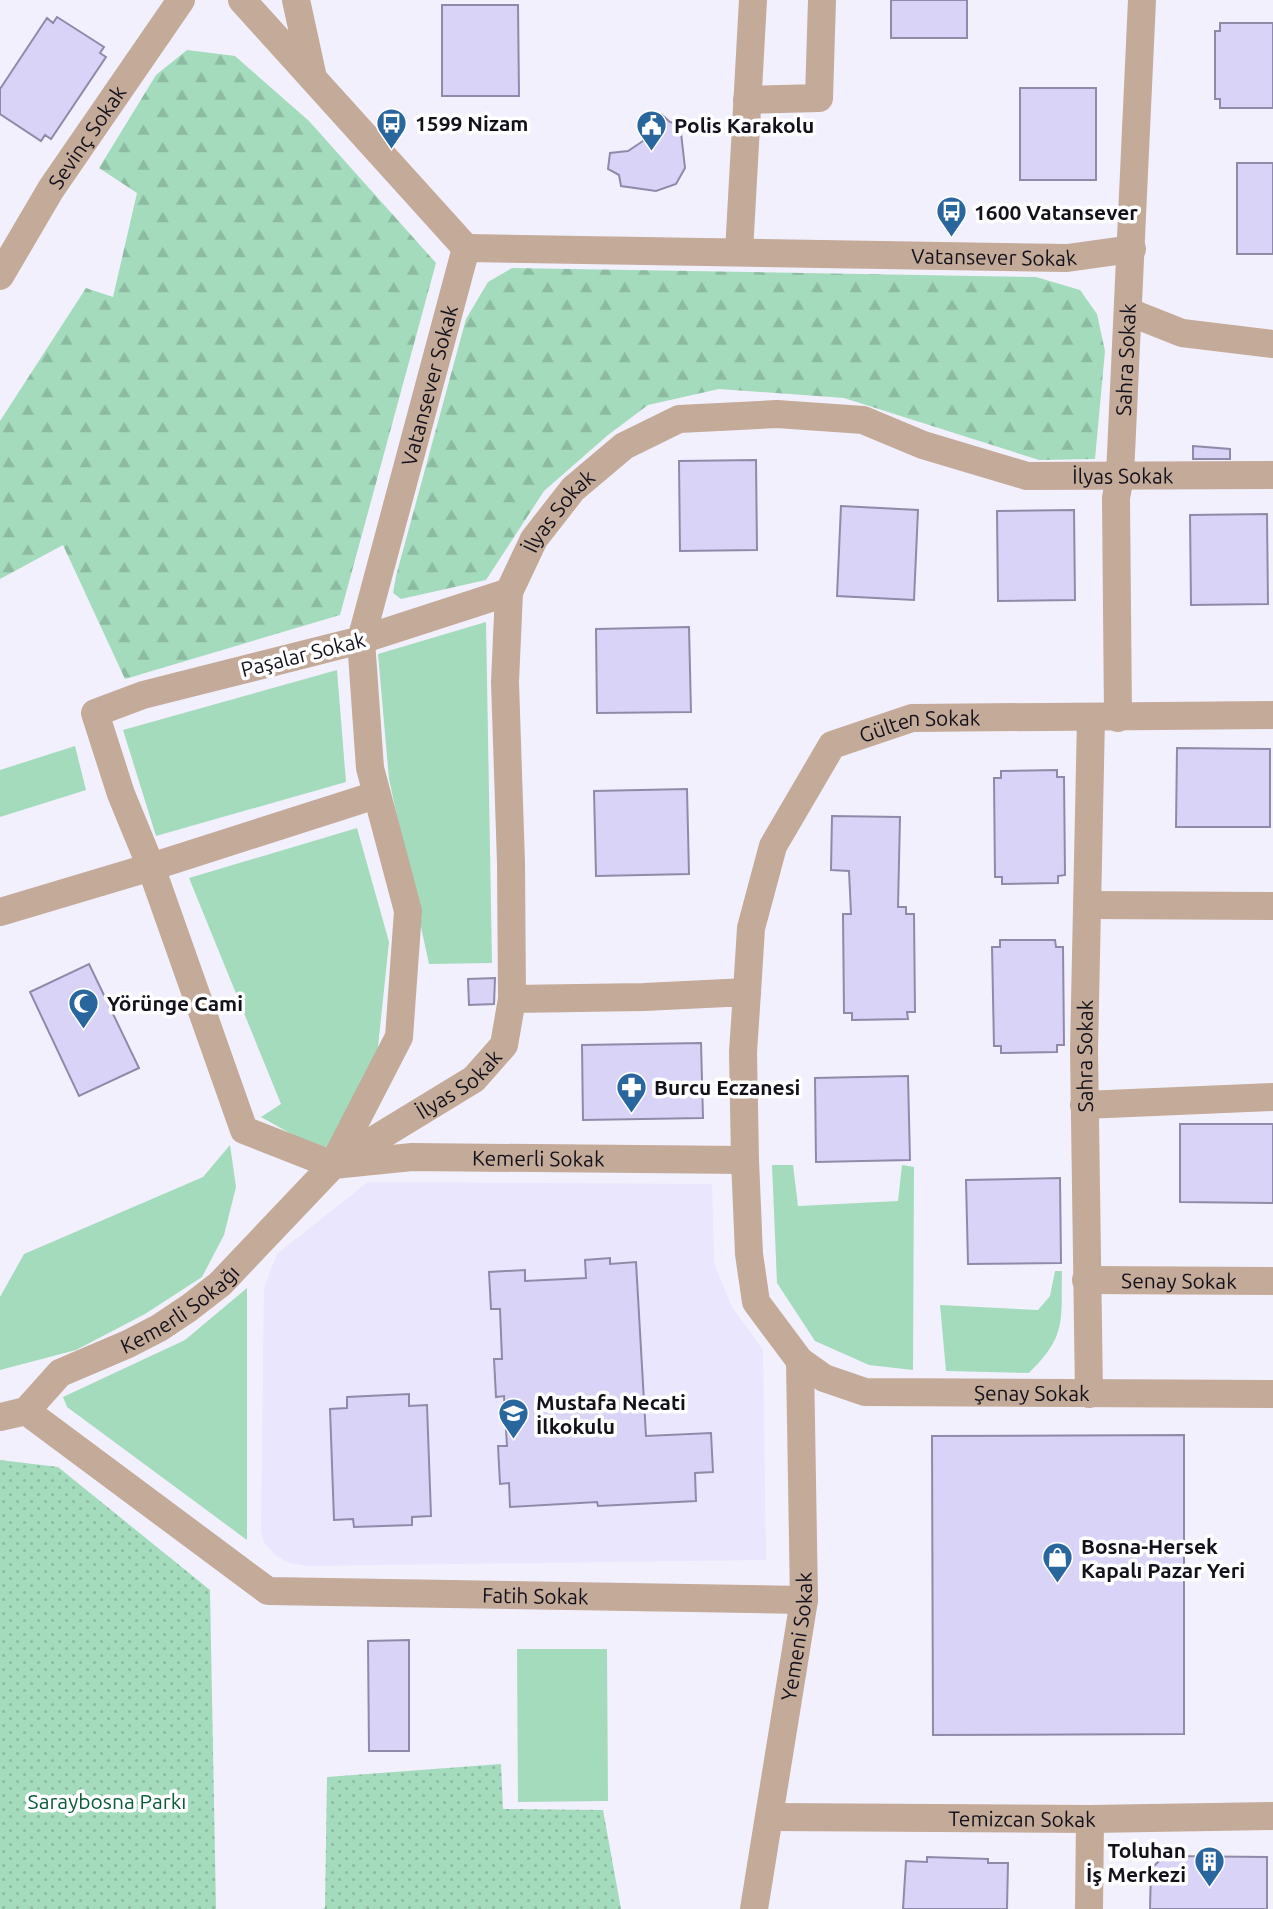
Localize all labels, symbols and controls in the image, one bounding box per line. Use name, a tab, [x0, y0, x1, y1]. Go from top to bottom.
street label: Sevinç Sokak	[43, 80, 131, 193]
bus stop icon: 1599 Nizam	[375, 106, 409, 150]
public building icon: Polis Karakolu	[634, 108, 668, 152]
place label: 1599 Nizam	[415, 111, 528, 135]
place label: Polis Karakolu	[674, 113, 814, 137]
bus stop icon: 1600 Vatansever	[934, 195, 968, 239]
place label: 1600 Vatansever	[974, 200, 1138, 224]
street label: Vatansever Sokak	[911, 243, 1079, 270]
street label: Vatansever Sokak	[396, 302, 462, 468]
street label: Sahra Sokak	[1111, 302, 1140, 416]
street label: İlyas Sokak	[1072, 463, 1174, 488]
street label: İlyas Sokak	[517, 464, 599, 556]
street label: Paşalar Sokak	[238, 627, 368, 681]
street label: Gülten Sokak	[856, 705, 981, 747]
mosque icon: Yörünge Cami	[67, 986, 101, 1030]
place label: Yörünge Cami	[107, 991, 243, 1015]
street label: Sahra Sokak	[1072, 999, 1097, 1113]
street label: İlyas Sokak	[412, 1044, 507, 1123]
pharmacy icon: Burcu Eczanesi	[614, 1070, 648, 1114]
place label: Burcu Eczanesi	[654, 1075, 800, 1099]
street label: Kemerli Sokak	[472, 1146, 605, 1171]
street label: Kemerli Sokağı	[117, 1260, 244, 1358]
street label: Senay Sokak	[1121, 1268, 1237, 1293]
street label: Şenay Sokak	[974, 1381, 1090, 1405]
place label: Mustafa Necati İlkokulu	[536, 1390, 686, 1438]
school or university icon: Mustafa Necati İlkokulu	[496, 1397, 530, 1441]
place label: Bosna-Hersek Kapalı Pazar Yeri	[1081, 1534, 1245, 1582]
shop icon: Bosna-Hersek Kapalı Pazar Yeri	[1041, 1541, 1075, 1585]
street label: Yemeni Sokak	[776, 1572, 816, 1703]
street label: Fatih Sokak	[482, 1583, 589, 1608]
park label: Saraybosna Parkı	[28, 1789, 186, 1813]
street label: Temizcan Sokak	[948, 1806, 1096, 1831]
place label: Toluhan İş Merkezi	[1086, 1838, 1186, 1886]
building icon: Toluhan İş Merkezi	[1192, 1845, 1226, 1889]

